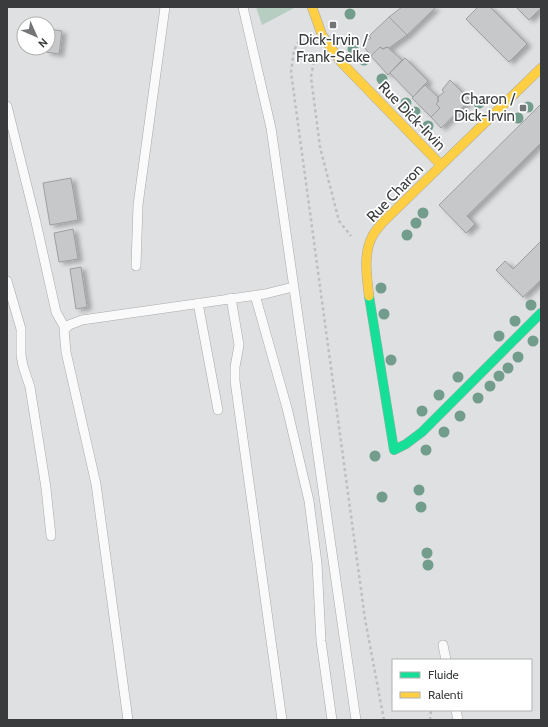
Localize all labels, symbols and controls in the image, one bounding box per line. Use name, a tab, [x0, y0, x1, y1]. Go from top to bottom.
north arrow	[16, 16, 56, 56]
marker: Dick-Irvin / Frank-Selke	[328, 20, 338, 30]
place label: Dick-Irvin / Frank-Selke	[296, 31, 370, 66]
text: N	[35, 35, 51, 51]
street label: Rue Dick-Irvin	[375, 78, 449, 154]
place label: Charon / Dick-Irvin	[454, 90, 516, 125]
marker: Charon / Dick-Irvin	[518, 103, 528, 113]
street label: Rue Charon	[363, 160, 427, 226]
legend	[392, 659, 532, 711]
text: Fluide	[428, 667, 459, 682]
text: Ralenti	[428, 687, 463, 702]

